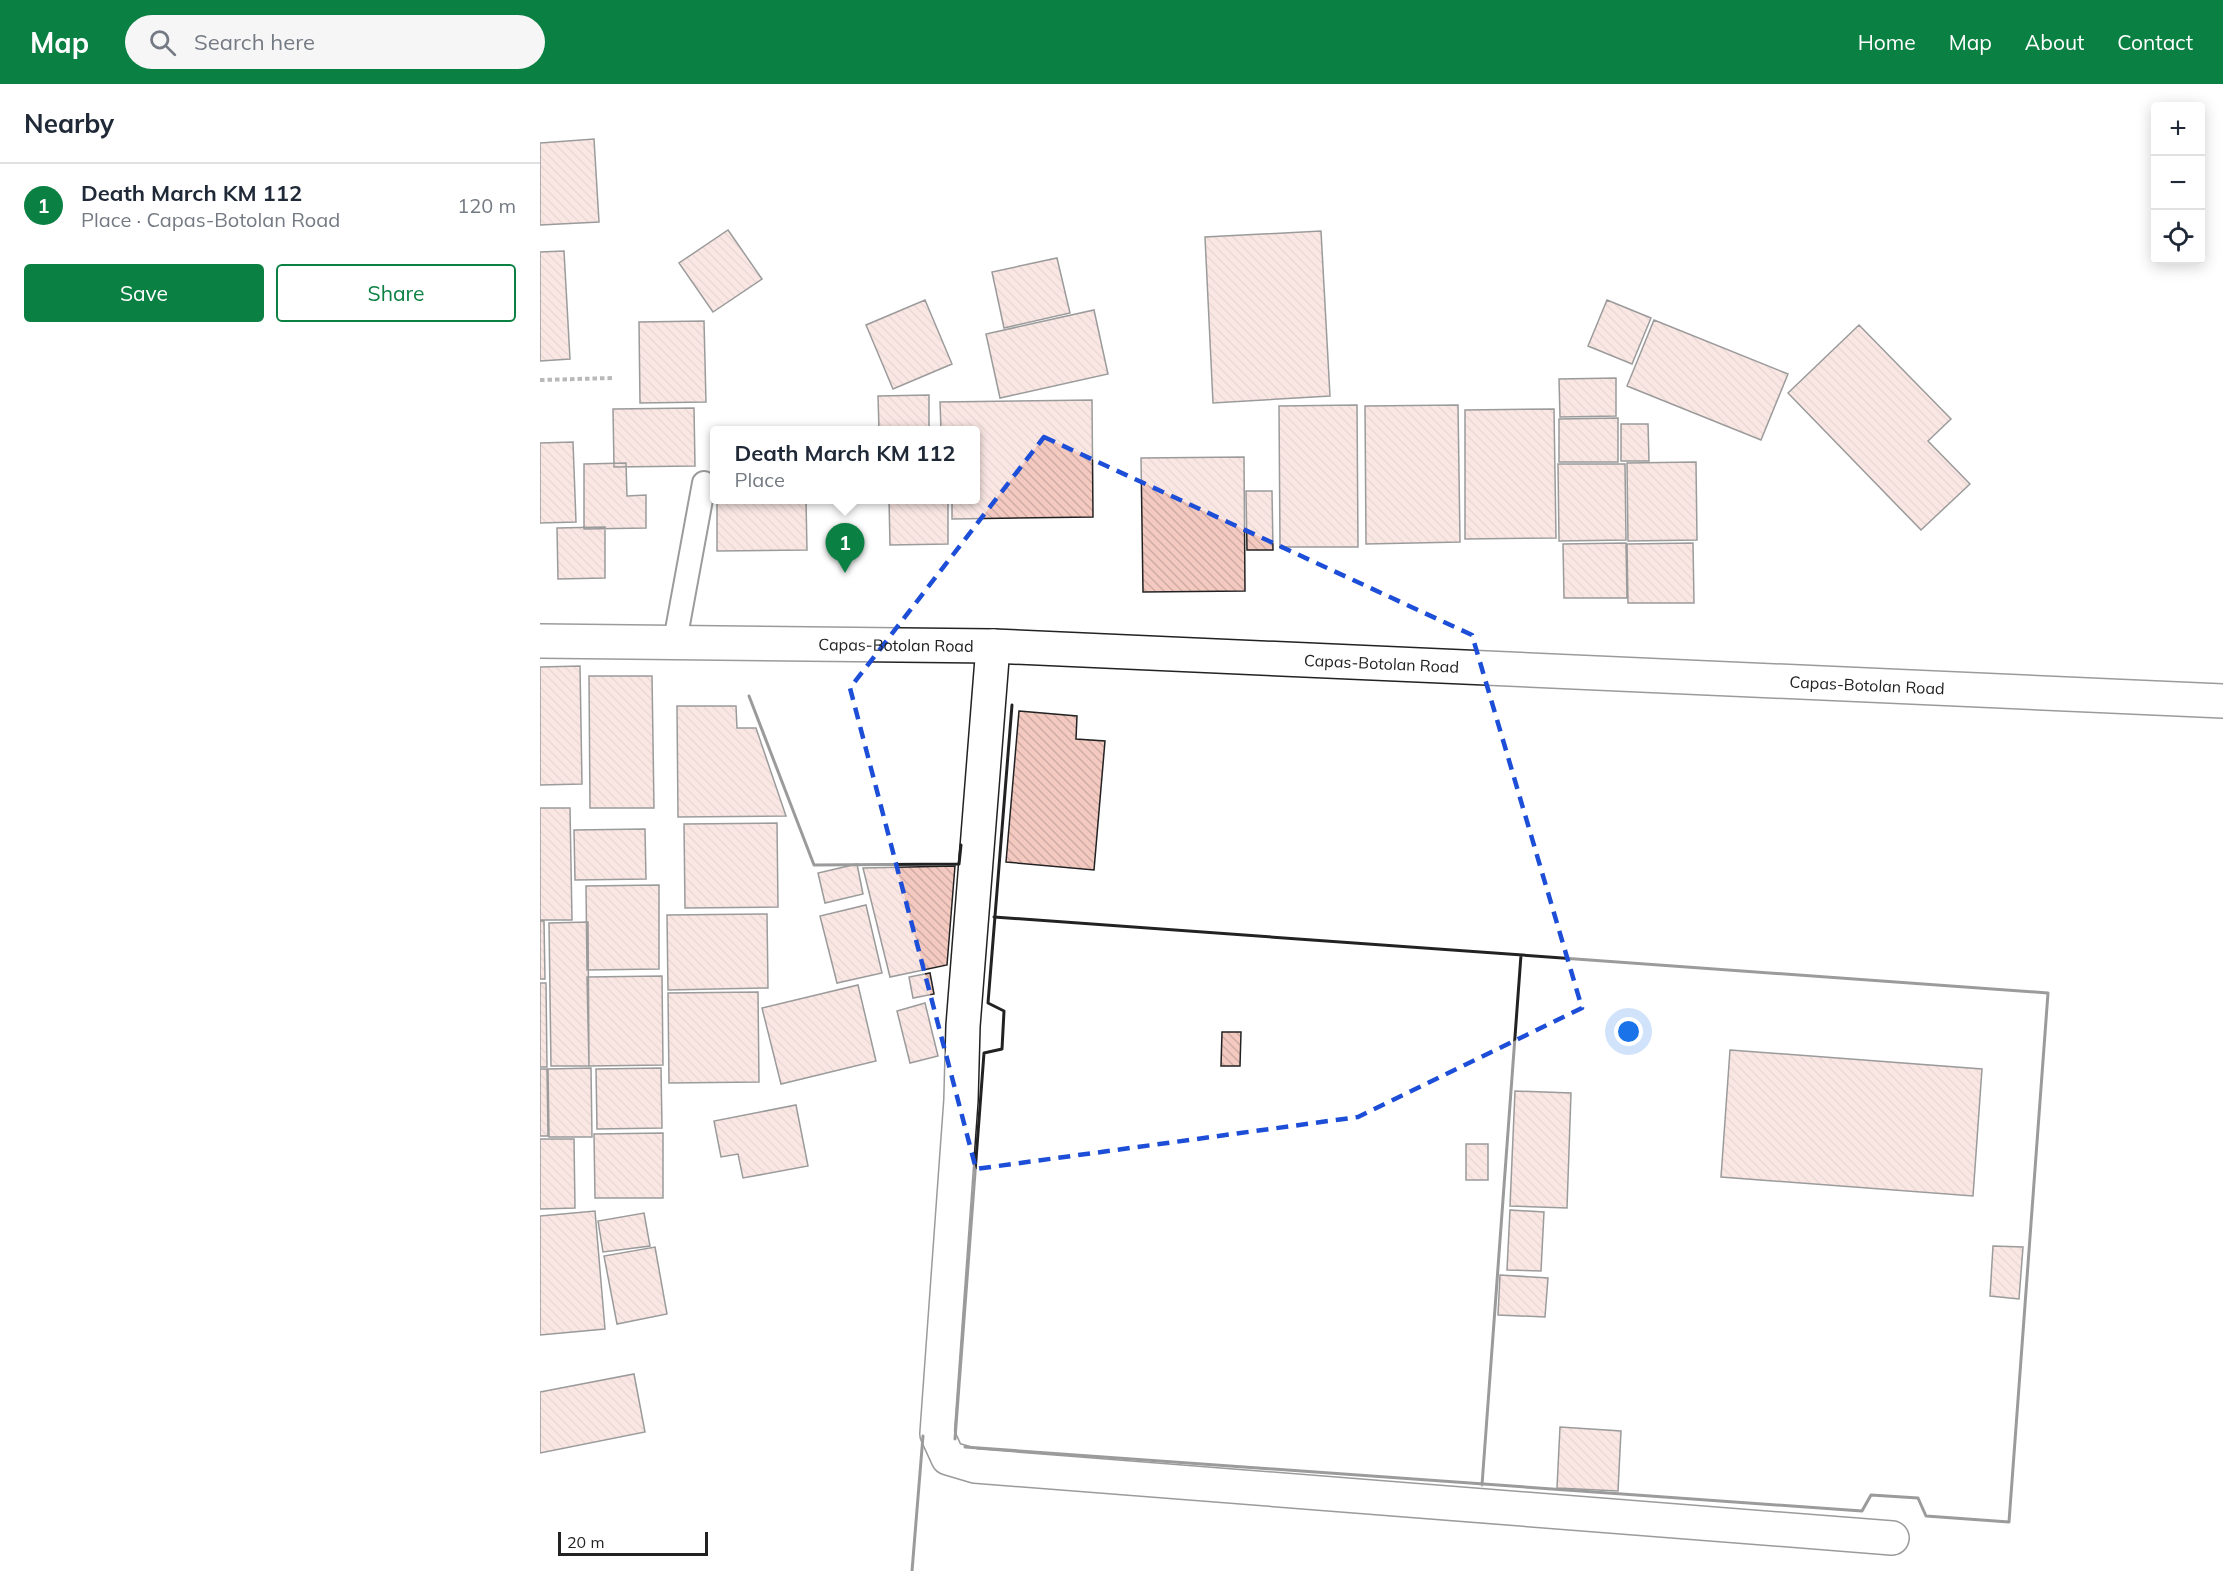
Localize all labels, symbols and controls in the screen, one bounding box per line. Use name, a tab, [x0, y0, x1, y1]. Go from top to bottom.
search box	[125, 15, 545, 69]
text: Map	[30, 25, 89, 60]
icon: search	[146, 26, 179, 59]
text: Search here	[194, 28, 315, 56]
text: Home	[1858, 29, 1916, 55]
text: Map	[1949, 29, 1992, 55]
text: About	[2025, 29, 2084, 55]
text: Contact	[2117, 29, 2193, 55]
map controls	[2151, 102, 2205, 264]
button: +	[2151, 102, 2205, 156]
text: Nearby	[24, 107, 114, 140]
button: −	[2151, 156, 2205, 210]
text: Death March KM 112	[81, 179, 302, 207]
text: 1	[38, 193, 50, 218]
text: 120 m	[457, 193, 516, 218]
text: Place · Capas-Botolan Road	[81, 207, 340, 232]
button: locate	[2151, 210, 2205, 264]
button: Save	[24, 264, 264, 322]
button: Share	[276, 264, 516, 322]
popup	[710, 426, 980, 504]
text: Death March KM 112	[734, 439, 956, 467]
text: Place	[734, 467, 785, 492]
pin: 1	[826, 524, 864, 573]
street label: Capas-Botolan Road	[818, 634, 974, 656]
street label: Capas-Botolan Road	[1304, 650, 1460, 677]
street label: Capas-Botolan Road	[1789, 672, 1945, 699]
your location	[1614, 1017, 1643, 1046]
scale bar	[558, 1529, 708, 1556]
text: 20 m	[567, 1532, 604, 1552]

